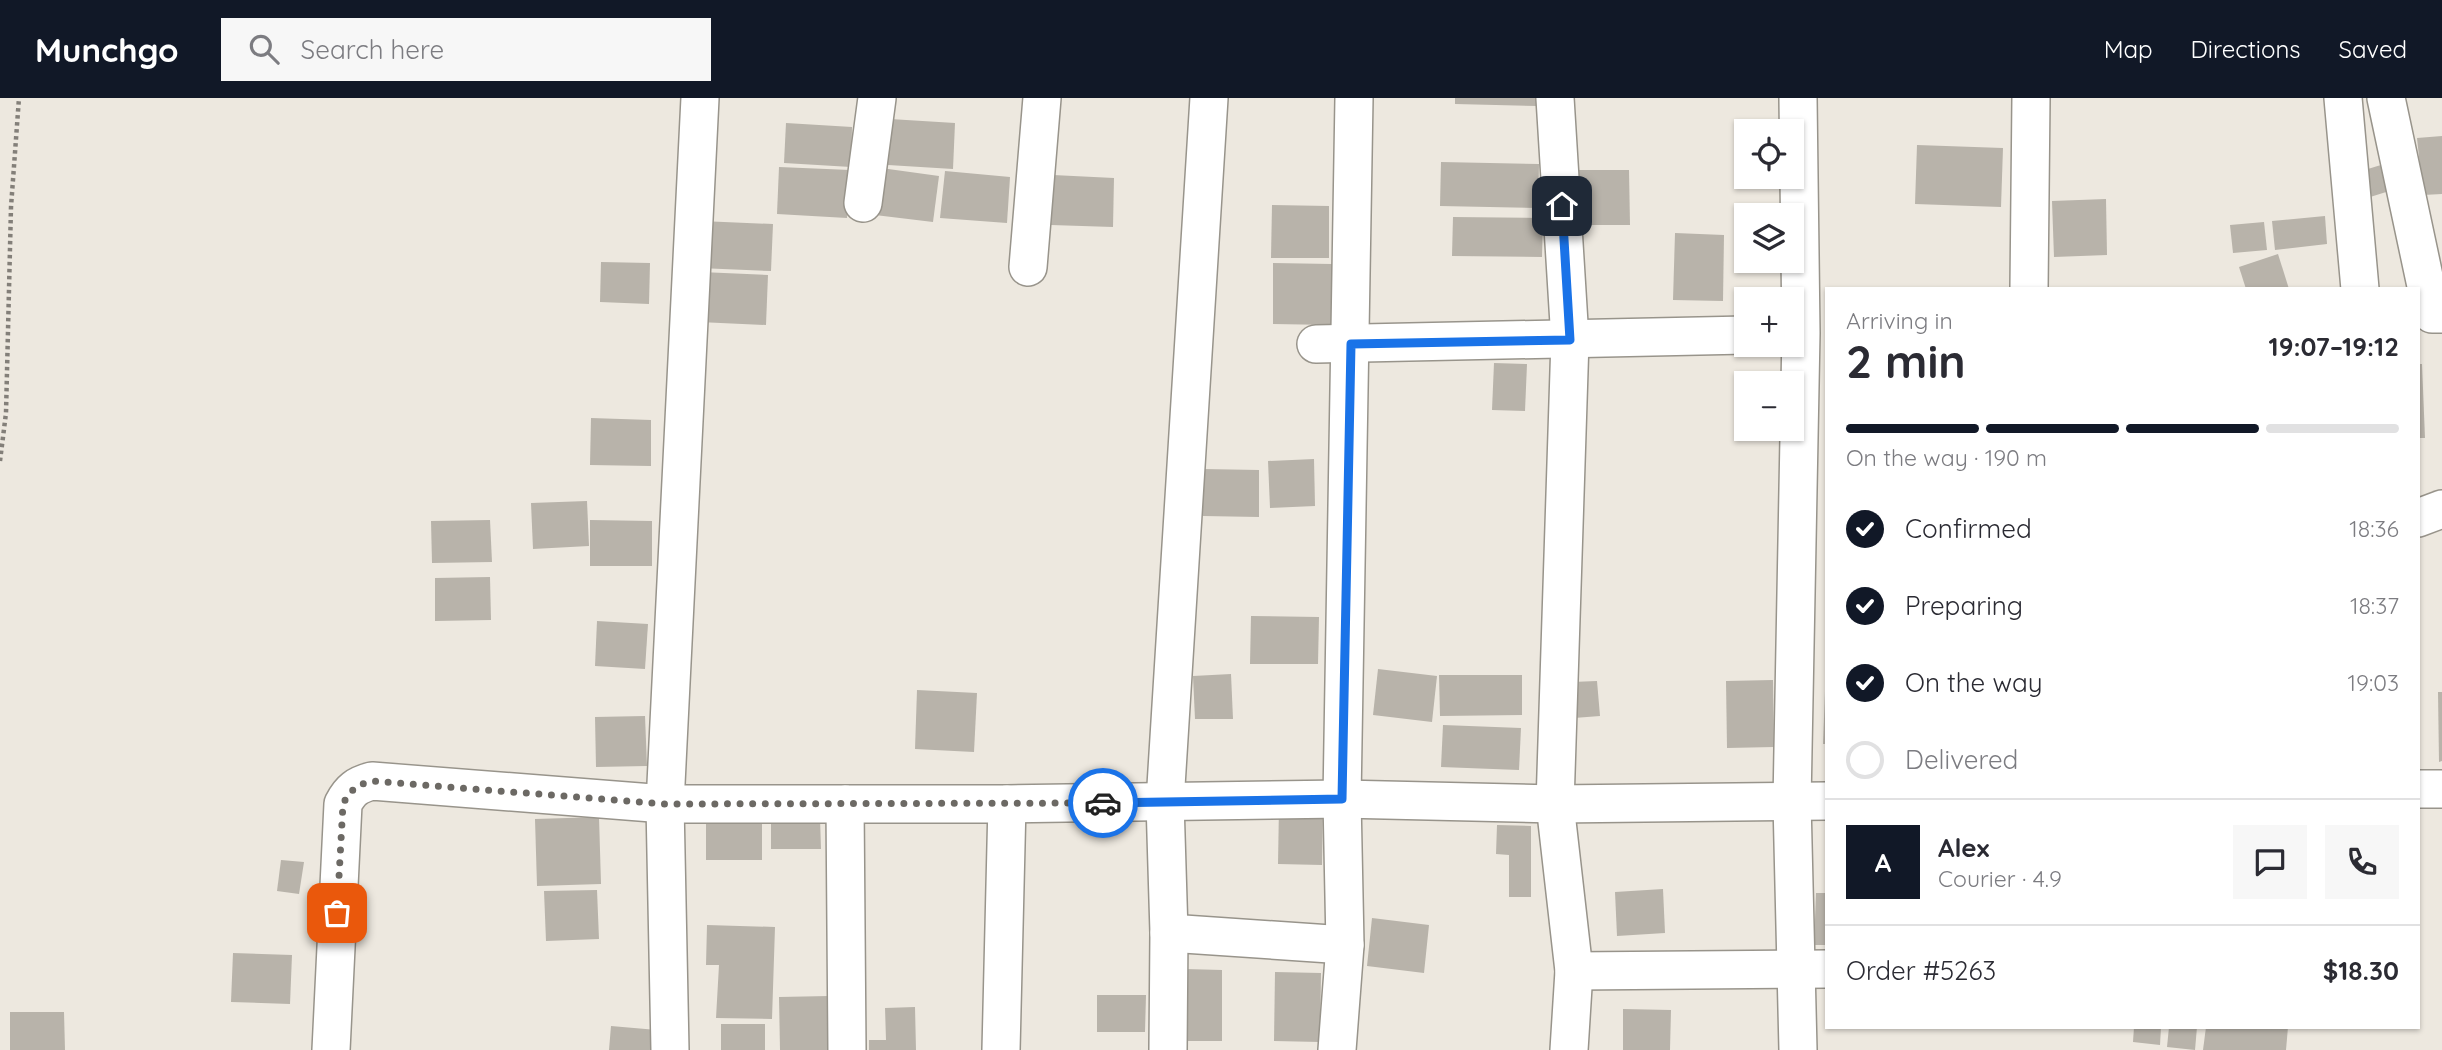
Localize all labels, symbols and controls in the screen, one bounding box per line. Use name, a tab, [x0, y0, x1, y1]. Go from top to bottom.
search box	[221, 18, 711, 81]
text: Munchgo	[35, 29, 179, 70]
icon: search	[245, 30, 283, 68]
text: Search here	[301, 33, 444, 66]
text: Map	[2104, 34, 2153, 64]
text: Directions	[2191, 34, 2301, 64]
text: Saved	[2339, 34, 2407, 64]
map controls	[1734, 119, 1804, 441]
button: locate	[1734, 119, 1804, 189]
pin	[1532, 176, 1592, 236]
icon: home	[1543, 187, 1581, 225]
button: layers	[1734, 203, 1804, 273]
button: +	[1734, 287, 1804, 357]
text: Arriving in	[1846, 306, 1953, 335]
text: 19:07–19:12	[2269, 330, 2399, 363]
text: 2 min	[1846, 332, 1966, 390]
button: −	[1734, 371, 1804, 441]
text: On the way · 190 m	[1846, 443, 2047, 472]
icon: check	[1846, 510, 1884, 548]
text: Confirmed	[1905, 512, 2032, 545]
text: 18:36	[2349, 514, 2399, 543]
icon: check	[1846, 587, 1884, 625]
text: Preparing	[1905, 589, 2023, 622]
text: 18:37	[2350, 591, 2399, 620]
icon: check	[1846, 664, 1884, 702]
text: On the way	[1905, 666, 2043, 699]
text: 19:03	[2348, 668, 2399, 697]
text: Delivered	[1905, 743, 2018, 776]
courier	[1068, 768, 1138, 838]
icon: car	[1084, 784, 1122, 822]
button: chat	[2233, 825, 2307, 899]
button: phone	[2325, 825, 2399, 899]
text: Alex	[1938, 831, 1989, 864]
text: A	[1875, 846, 1891, 879]
text: Courier · 4.9	[1938, 864, 2062, 893]
pin	[307, 883, 367, 943]
icon: bag	[318, 894, 356, 932]
text: Order #5263	[1846, 954, 1996, 987]
text: $18.30	[2323, 954, 2399, 987]

